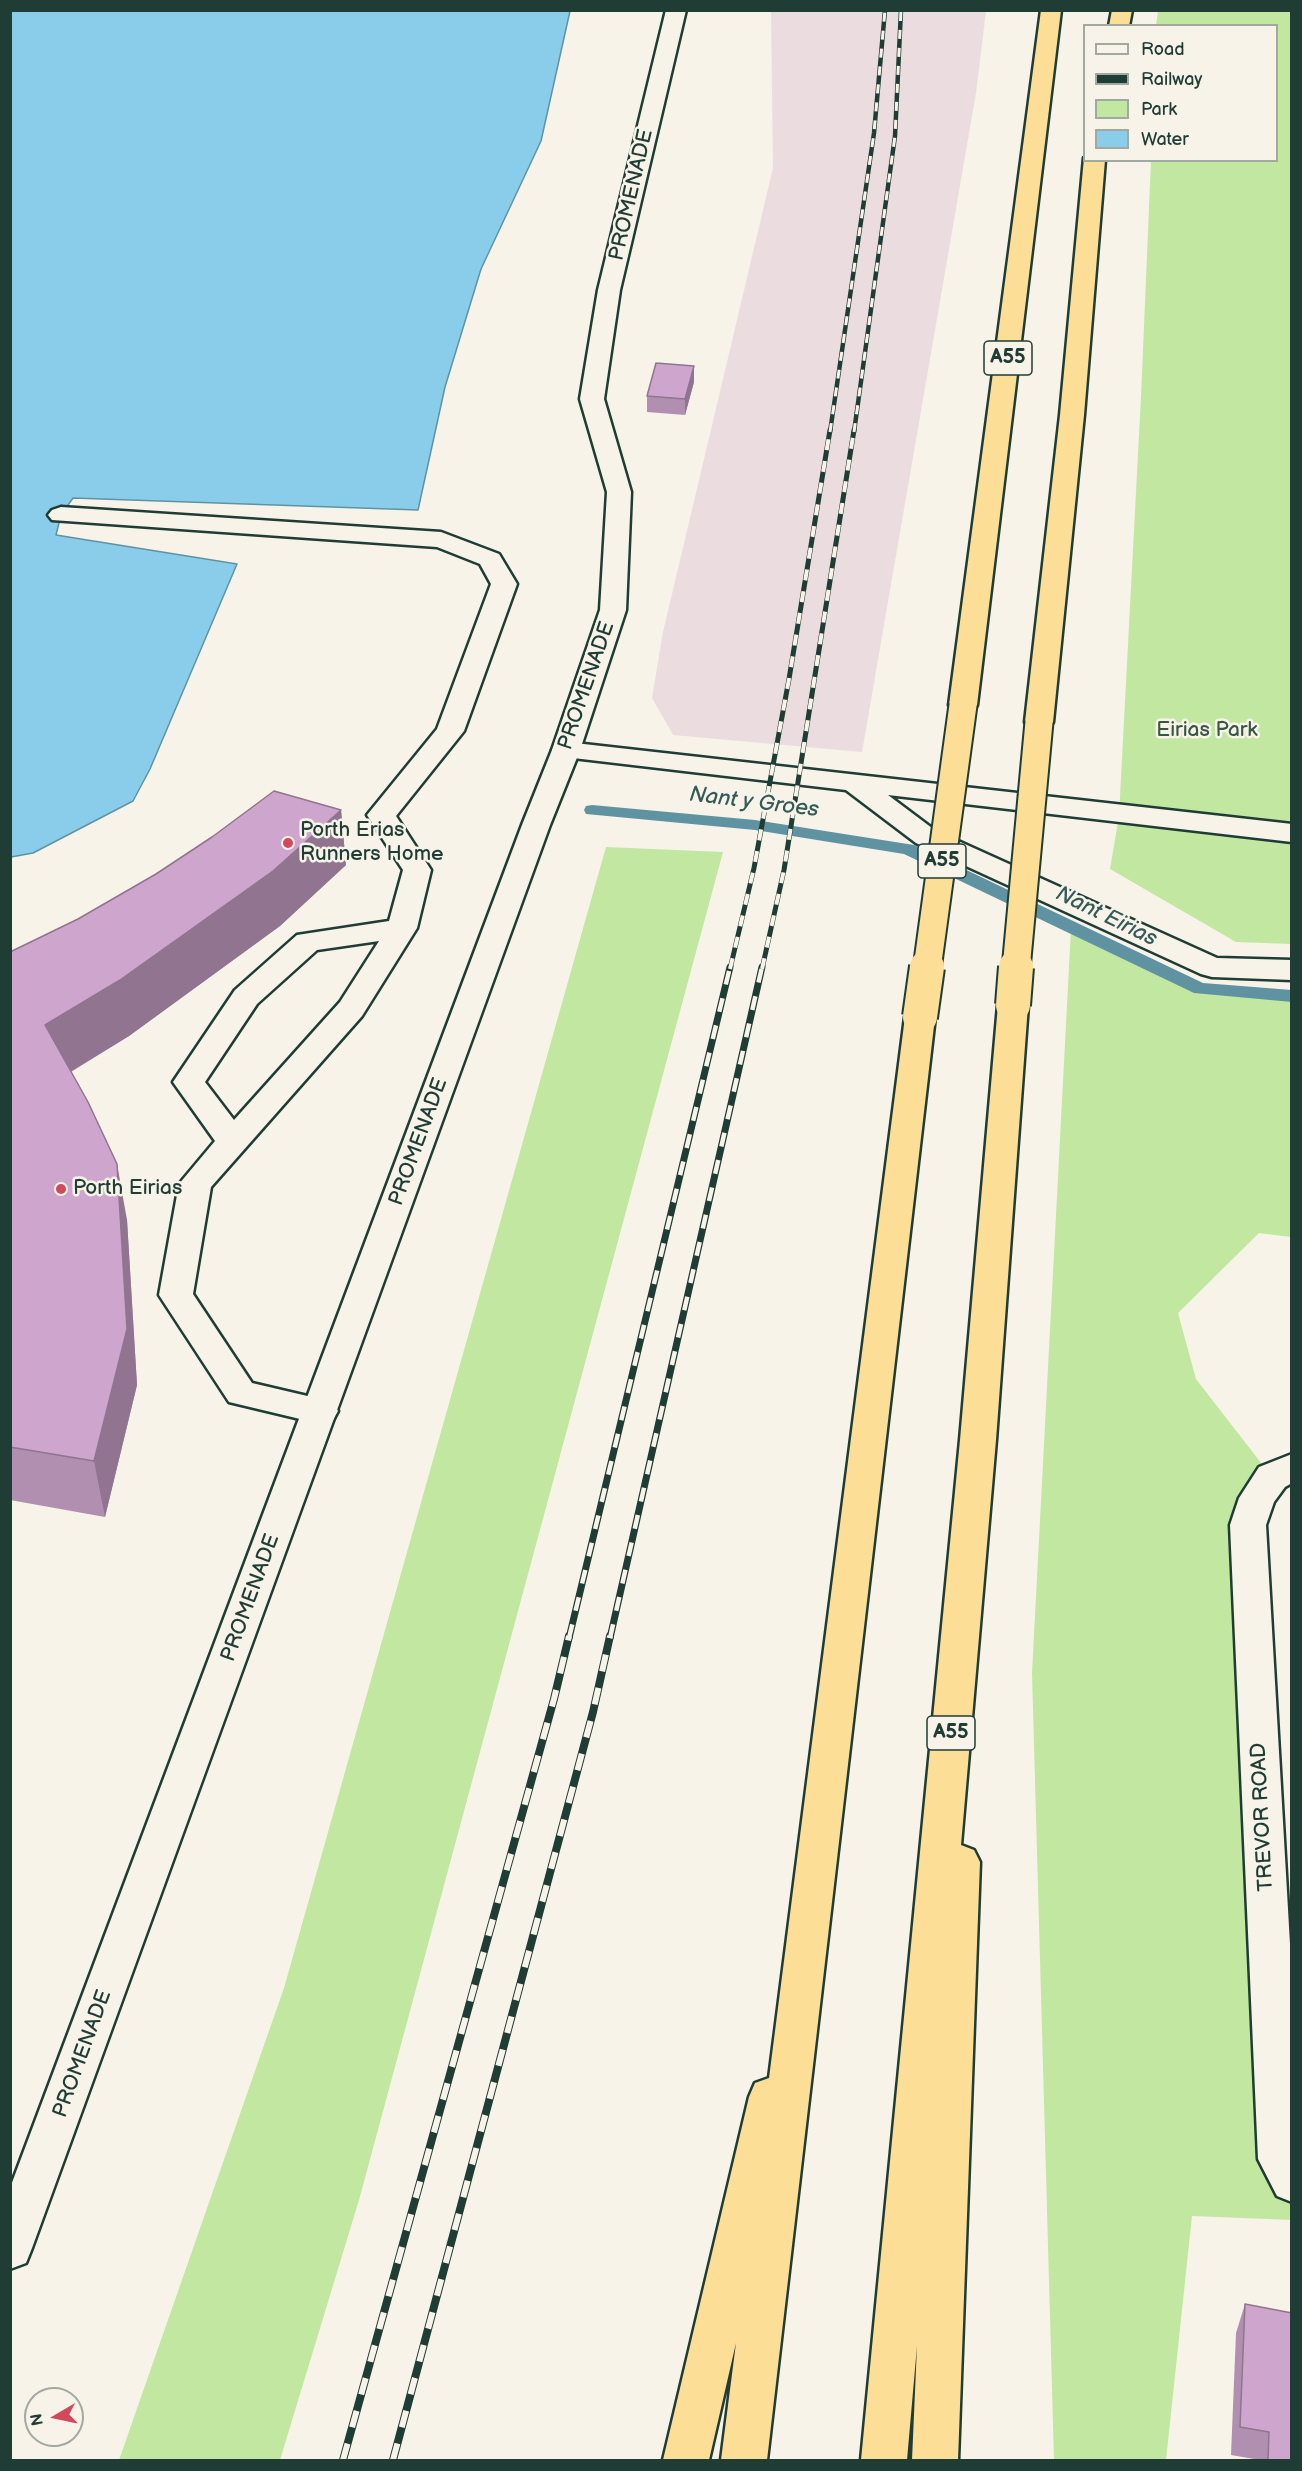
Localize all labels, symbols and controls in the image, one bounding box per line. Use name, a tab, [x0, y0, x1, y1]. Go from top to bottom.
legend	[1083, 24, 1278, 162]
text: Road	[1141, 39, 1185, 60]
text: Railway	[1141, 69, 1203, 90]
text: Park	[1141, 99, 1177, 120]
street label: PROMENADE	[605, 127, 659, 263]
text: Water	[1141, 129, 1189, 150]
road number: A55	[984, 341, 1032, 375]
street label: PROMENADE	[553, 619, 621, 753]
park label: Eirias Park	[1156, 718, 1258, 744]
water label: Nant y Groes	[688, 782, 820, 824]
place label: Porth Erias Runners Home	[300, 818, 444, 868]
marker: Porth Erias Runners Home	[281, 836, 295, 850]
road number: A55	[918, 844, 966, 878]
water label: Nant Eirias	[1051, 881, 1161, 953]
street label: PROMENADE	[384, 1075, 454, 1209]
place label: Porth Eirias	[73, 1176, 182, 1202]
marker: Porth Eirias	[54, 1182, 68, 1196]
street label: PROMENADE	[216, 1531, 286, 1665]
road number: A55	[927, 1716, 975, 1750]
street label: TREVOR ROAD	[1247, 1742, 1279, 1892]
street label: PROMENADE	[48, 1987, 118, 2121]
north arrow	[24, 2387, 84, 2447]
text: N	[27, 2412, 48, 2427]

